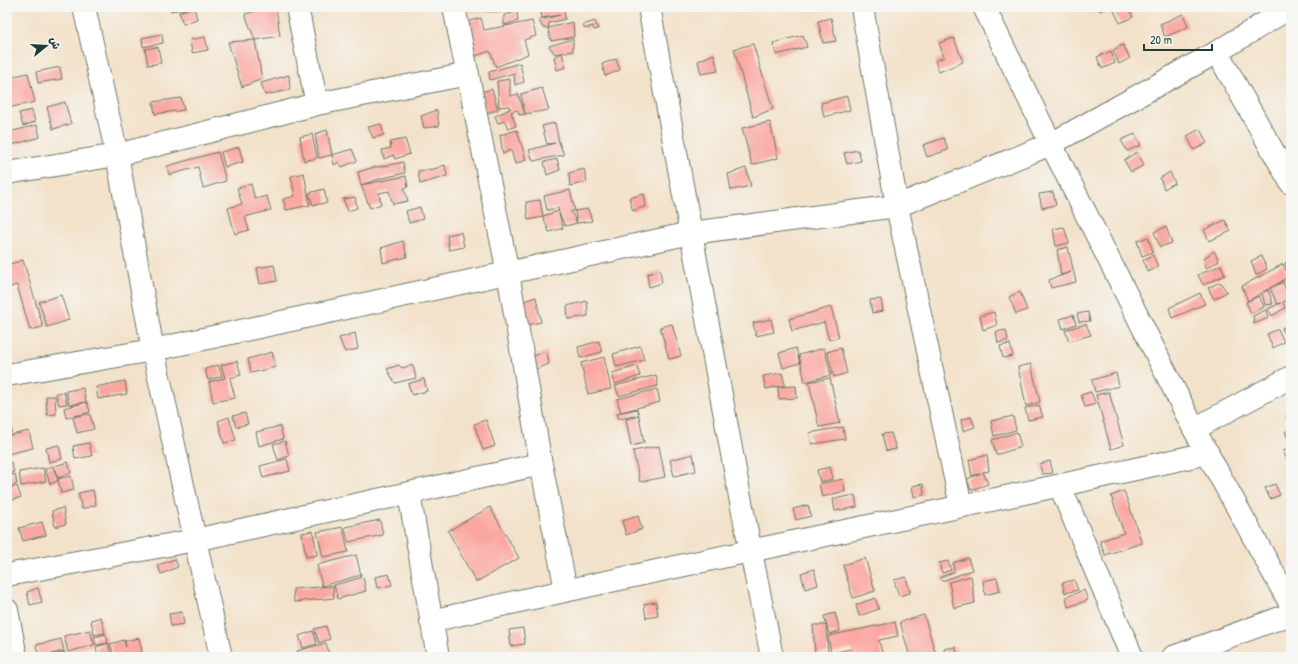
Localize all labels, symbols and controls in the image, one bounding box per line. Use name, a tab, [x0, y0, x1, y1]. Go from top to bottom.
north arrow	[26, 26, 66, 66]
scale bar	[1144, 26, 1212, 52]
text: 20 m	[1150, 31, 1172, 48]
text: ش	[47, 35, 64, 51]

